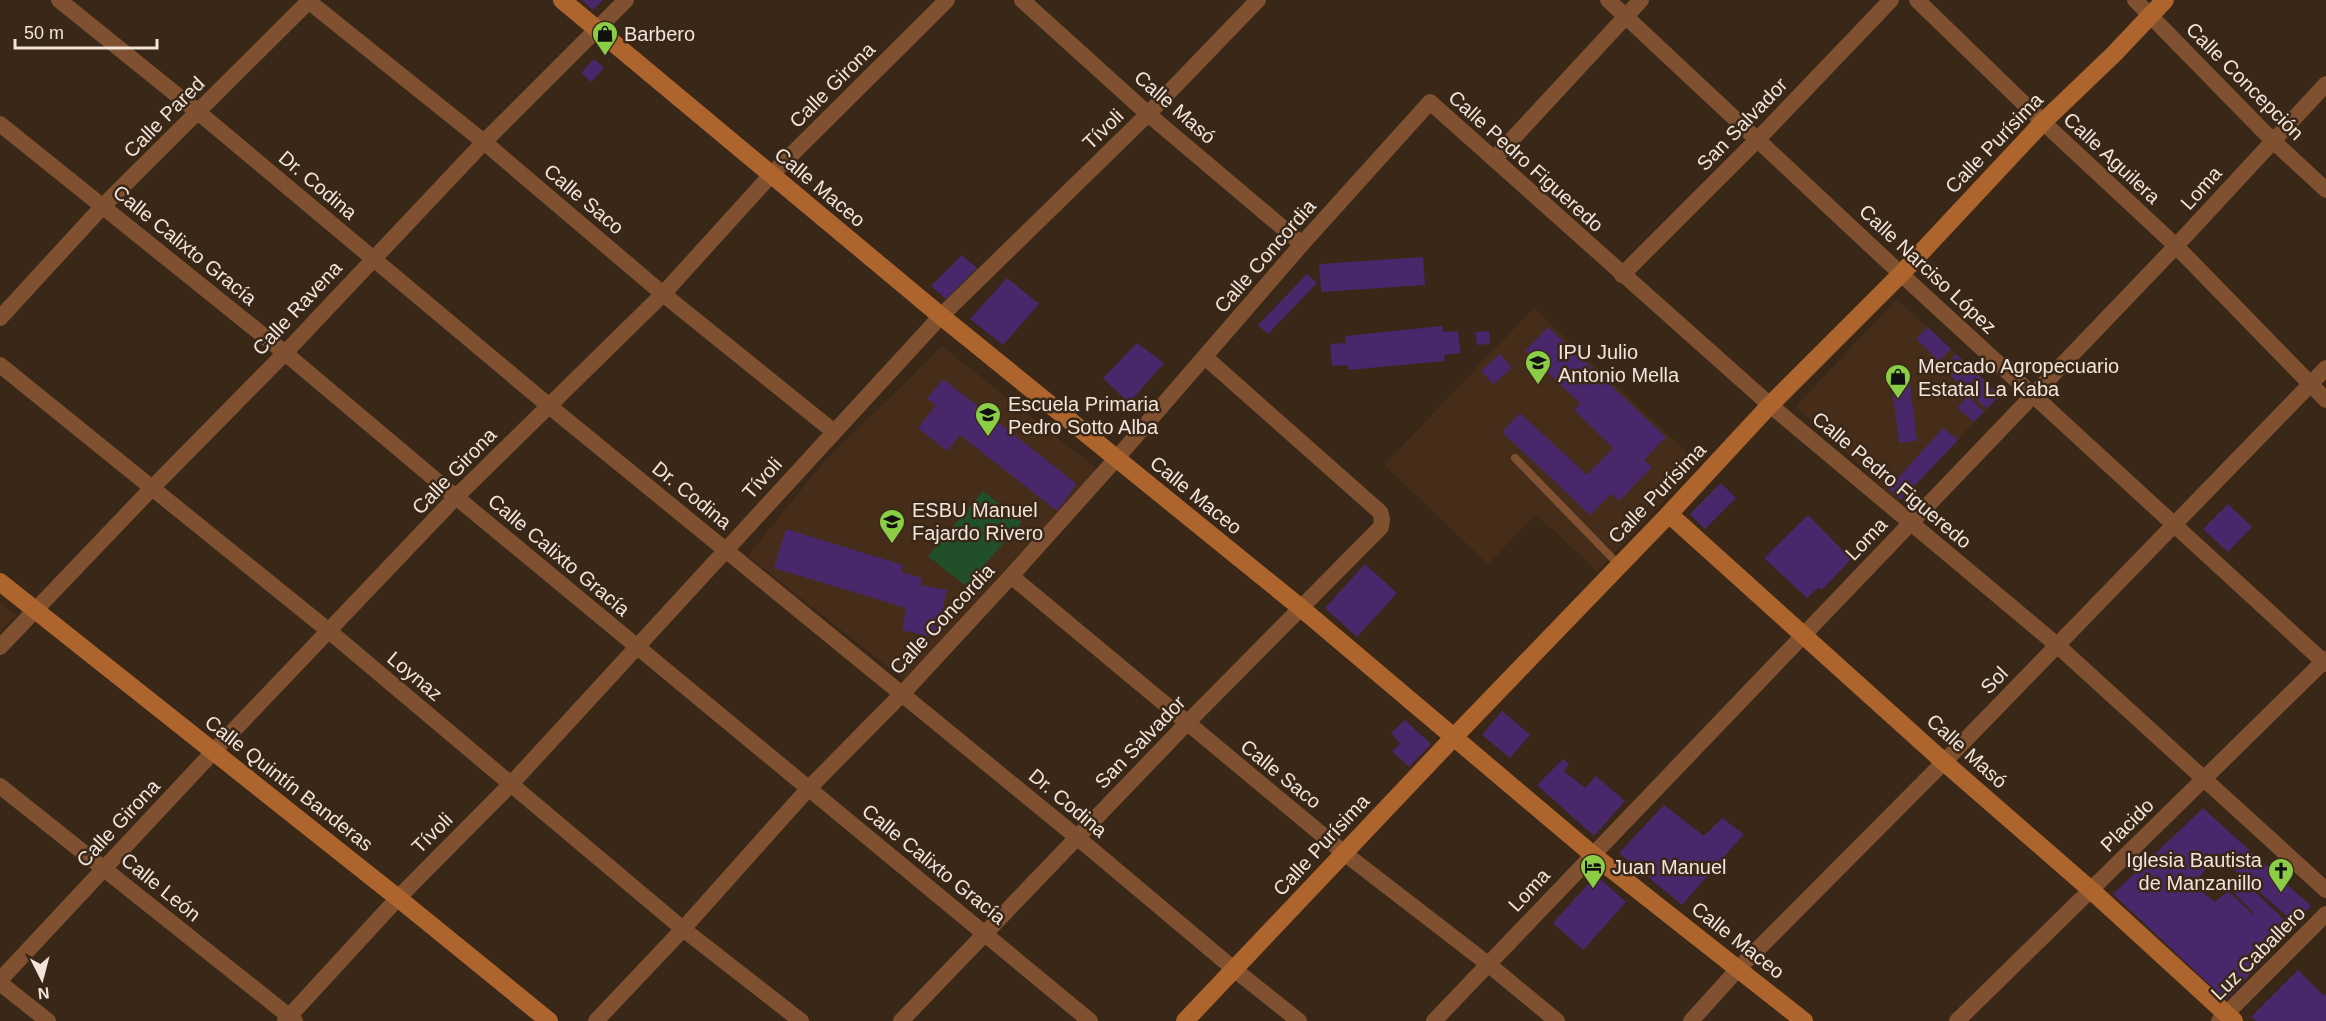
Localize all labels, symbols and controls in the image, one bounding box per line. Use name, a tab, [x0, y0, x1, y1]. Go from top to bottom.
scale bar	[15, 12, 158, 50]
street label: Calle Concepción	[2182, 18, 2308, 144]
shop icon: Barbero	[590, 19, 620, 57]
text: 50 m	[24, 23, 64, 43]
place label: Barbero	[624, 23, 695, 45]
street label: Calle Girona	[785, 37, 880, 132]
street label: Calle Masó	[1130, 66, 1220, 148]
street label: Calle Pared	[119, 72, 209, 162]
street label: San Salvador	[1692, 73, 1792, 175]
street label: Calle Pedro Figueredo	[1444, 86, 1608, 236]
street label: Calle Purísima	[1941, 88, 2048, 197]
street label: Tívoli	[1078, 104, 1128, 154]
street label: Calle Aguilera	[2059, 108, 2165, 209]
street label: Calle Maceo	[770, 143, 870, 231]
street label: Dr. Codina	[275, 146, 362, 224]
street label: Calle Saco	[540, 159, 628, 239]
street label: Loma	[2176, 161, 2226, 214]
street label: Calle Calixto Gracía	[109, 180, 262, 310]
street label: Calle Concordia	[1210, 194, 1321, 317]
street label: Calle Narciso López	[1855, 200, 2001, 338]
street label: Calle Ravena	[248, 256, 347, 359]
place label: IPU Julio Antonio Mella	[1558, 341, 1680, 386]
school or university icon: IPU Julio Antonio Mella	[1523, 348, 1553, 386]
place label: Mercado Agropecuario Estatal La Kaba	[1918, 355, 2119, 400]
shop icon: Mercado Agropecuario Estatal La Kaba	[1883, 362, 1913, 400]
place label: Escuela Primaria Pedro Sotto Alba	[1008, 393, 1160, 438]
school or university icon: Escuela Primaria Pedro Sotto Alba	[973, 400, 1003, 438]
street label: Calle Pedro Figueredo	[1808, 407, 1976, 553]
street label: Calle Girona	[407, 423, 501, 519]
street label: Calle Purísima	[1604, 438, 1711, 547]
street label: Calle Maceo	[1146, 451, 1246, 539]
street label: Tívoli	[738, 453, 786, 503]
street label: Dr. Codina	[648, 457, 736, 534]
street label: Calle Calixto Gracía	[484, 489, 635, 621]
place label: ESBU Manuel Fajardo Rivero	[912, 499, 1043, 544]
school or university icon: ESBU Manuel Fajardo Rivero	[877, 507, 907, 545]
street label: Loma	[1841, 513, 1892, 565]
street label: Calle Concordia	[885, 559, 999, 679]
street label: Loynaz	[383, 647, 447, 705]
street label: Sol	[1976, 662, 2012, 698]
street label: San Salvador	[1090, 691, 1190, 793]
street label: Calle Masó	[1922, 709, 2012, 793]
street label: Calle Quintín Banderas	[201, 711, 377, 855]
street label: Calle Saco	[1236, 735, 1326, 813]
street label: Dr. Codina	[1025, 764, 1112, 842]
street label: Calle Girona	[72, 774, 165, 871]
street label: Calle Purísima	[1269, 789, 1374, 900]
street label: Placido	[2096, 794, 2158, 856]
street label: Calle Calixto Gracía	[858, 799, 1011, 929]
street label: Tívoli	[407, 808, 457, 858]
street label: Calle León	[117, 848, 205, 926]
place label: Iglesia Bautista de Manzanillo	[2126, 849, 2263, 894]
hotel icon: Juan Manuel	[1578, 852, 1608, 890]
place label: Juan Manuel	[1612, 856, 1727, 878]
church icon: Iglesia Bautista de Manzanillo	[2266, 856, 2296, 894]
street label: Loma	[1504, 864, 1555, 916]
street label: Calle Maceo	[1687, 897, 1789, 983]
street label: Luz Caballero	[2207, 902, 2309, 1004]
north arrow	[12, 949, 72, 1009]
text: N	[37, 984, 50, 1002]

